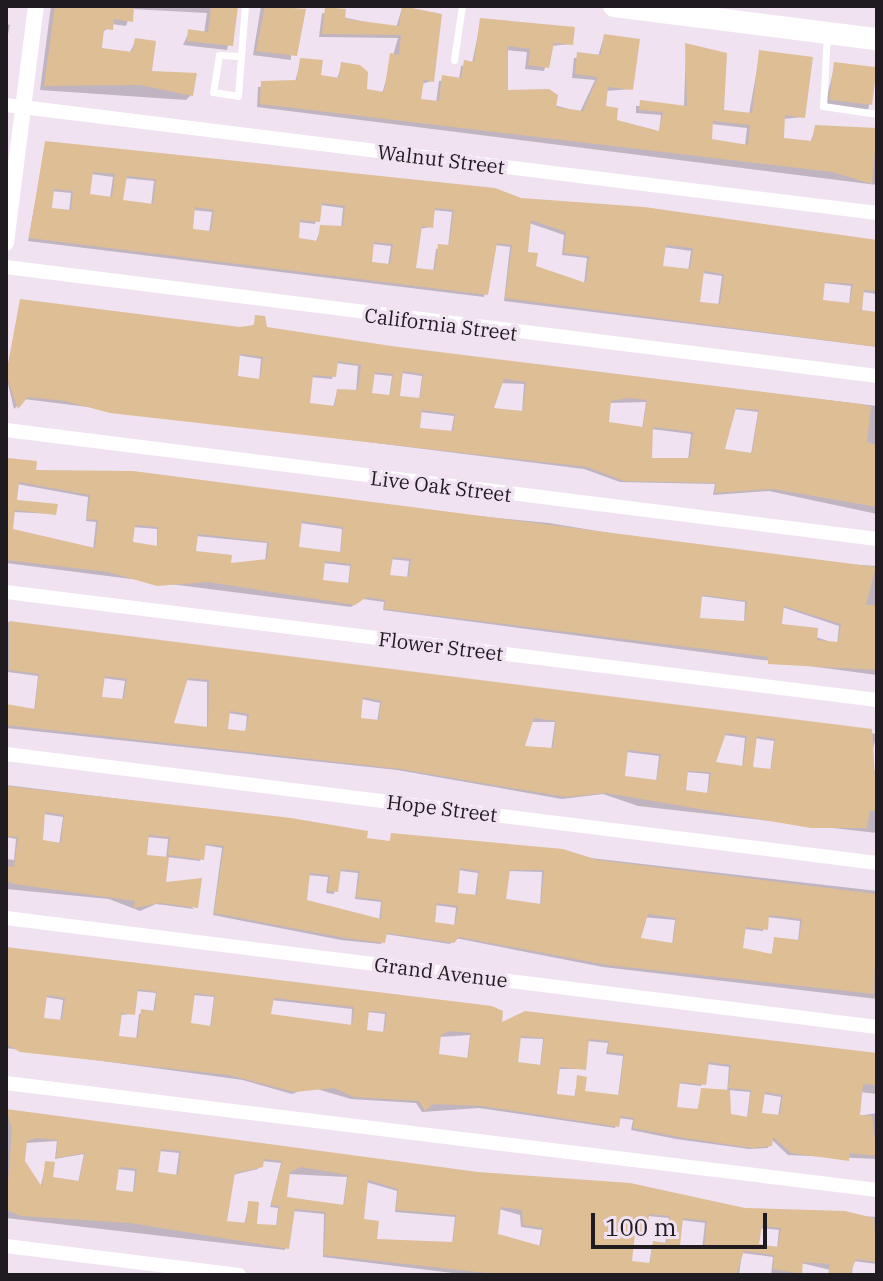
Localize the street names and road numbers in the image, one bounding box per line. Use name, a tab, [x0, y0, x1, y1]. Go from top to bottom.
street label: Walnut Street	[376, 139, 506, 179]
street label: California Street	[363, 303, 519, 345]
street label: Live Oak Street	[369, 465, 513, 507]
street label: Flower Street	[377, 626, 505, 666]
street label: Hope Street	[385, 789, 499, 827]
street label: Grand Avenue	[373, 952, 509, 992]

